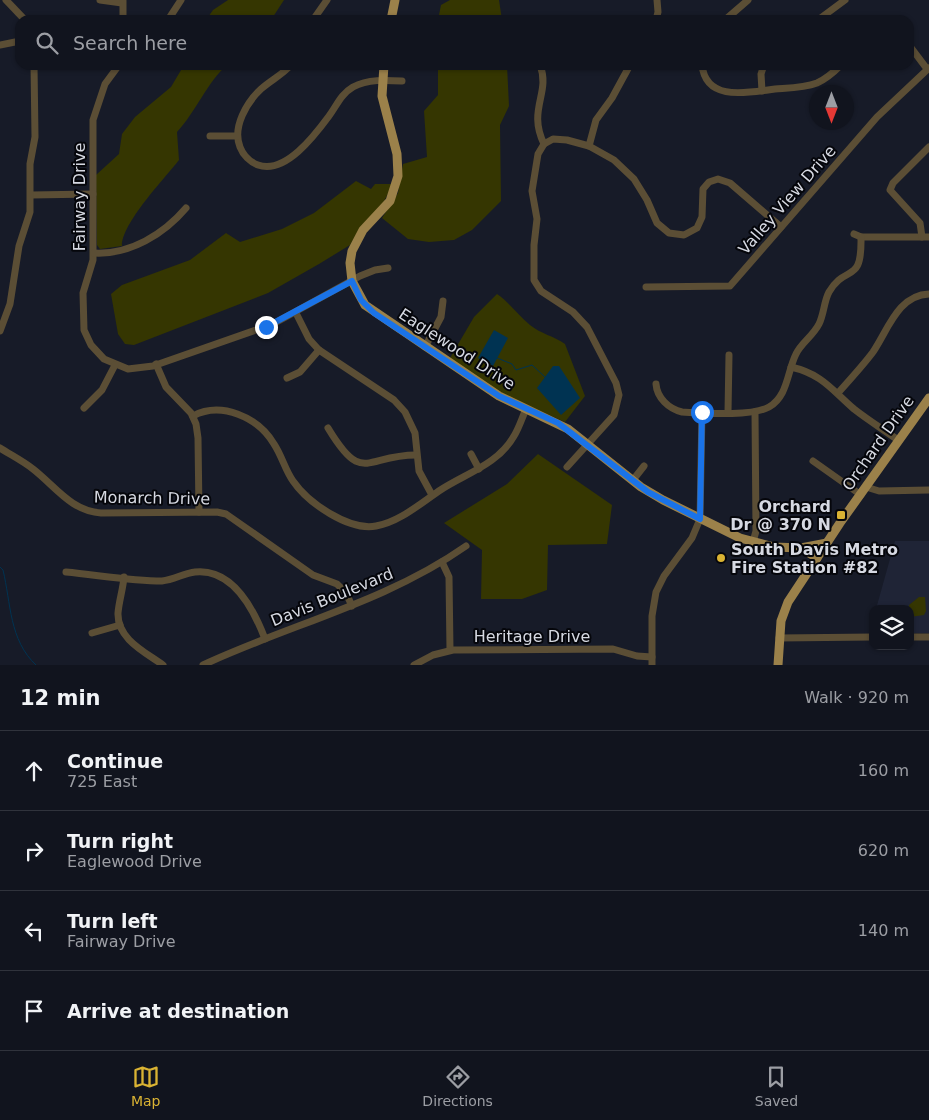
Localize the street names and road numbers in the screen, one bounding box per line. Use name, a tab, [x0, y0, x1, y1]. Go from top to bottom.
street label: Valley View Drive	[734, 141, 840, 259]
street label: Fairway Drive	[70, 143, 89, 251]
street label: Eaglewood Drive	[395, 304, 519, 394]
street label: Orchard Drive	[838, 392, 918, 494]
street label: Monarch Drive	[94, 487, 210, 509]
street label: Davis Boulevard	[268, 564, 396, 630]
street label: Heritage Drive	[474, 627, 590, 646]

